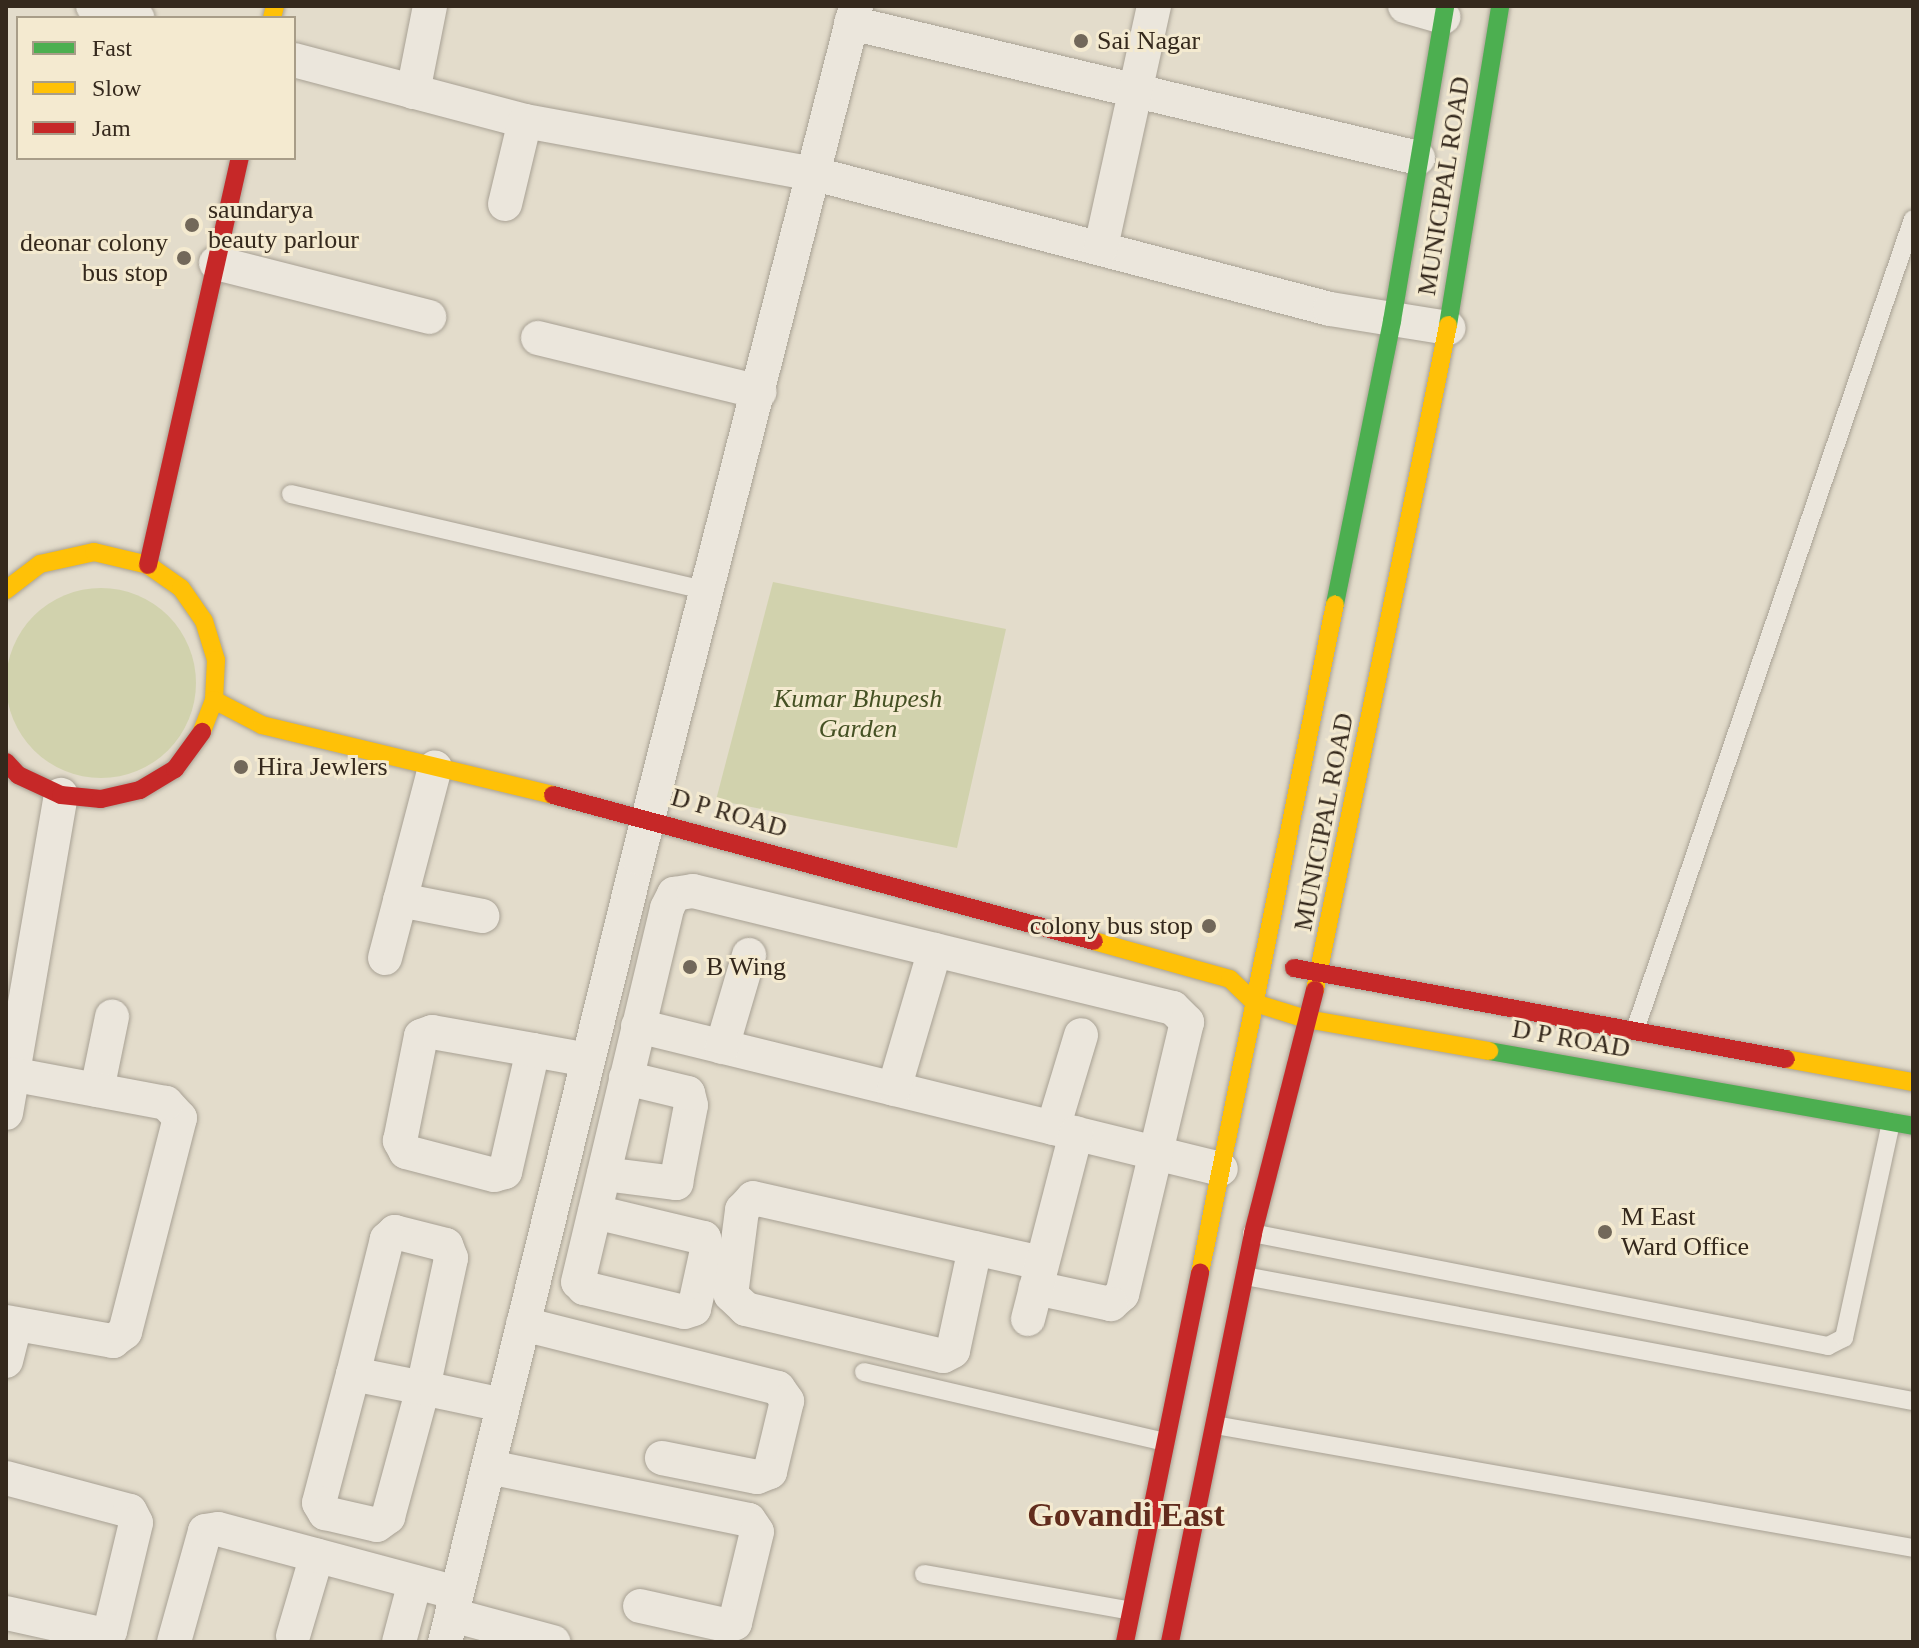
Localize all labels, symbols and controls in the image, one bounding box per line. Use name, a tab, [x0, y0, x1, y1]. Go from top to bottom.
legend	[16, 16, 296, 160]
place label: Sai Nagar	[1097, 25, 1200, 57]
marker: Sai Nagar	[1072, 32, 1090, 50]
text: Fast	[92, 35, 132, 61]
street label: MUNICIPAL ROAD	[1411, 74, 1477, 298]
text: Slow	[92, 75, 141, 101]
text: Jam	[92, 115, 131, 141]
place label: saundarya beauty parlour	[208, 194, 359, 256]
marker: saundarya beauty parlour	[183, 216, 201, 234]
place label: deonar colony bus stop	[20, 227, 168, 288]
marker: deonar colony bus stop	[175, 249, 193, 267]
park label: Kumar Bhupesh Garden	[774, 683, 942, 744]
street label: MUNICIPAL ROAD	[1287, 710, 1361, 934]
place label: Hira Jewlers	[257, 751, 388, 783]
marker: Hira Jewlers	[232, 758, 250, 776]
street label: D P ROAD	[667, 781, 791, 845]
place label: colony bus stop	[1030, 910, 1193, 942]
marker: colony bus stop	[1200, 917, 1218, 935]
place label: B Wing	[706, 951, 787, 983]
marker: B Wing	[681, 958, 699, 976]
street label: D P ROAD	[1509, 1013, 1633, 1065]
place label: M East Ward Office	[1621, 1201, 1749, 1262]
marker: M East Ward Office	[1596, 1223, 1614, 1241]
district label: Govandi East	[1027, 1495, 1225, 1535]

